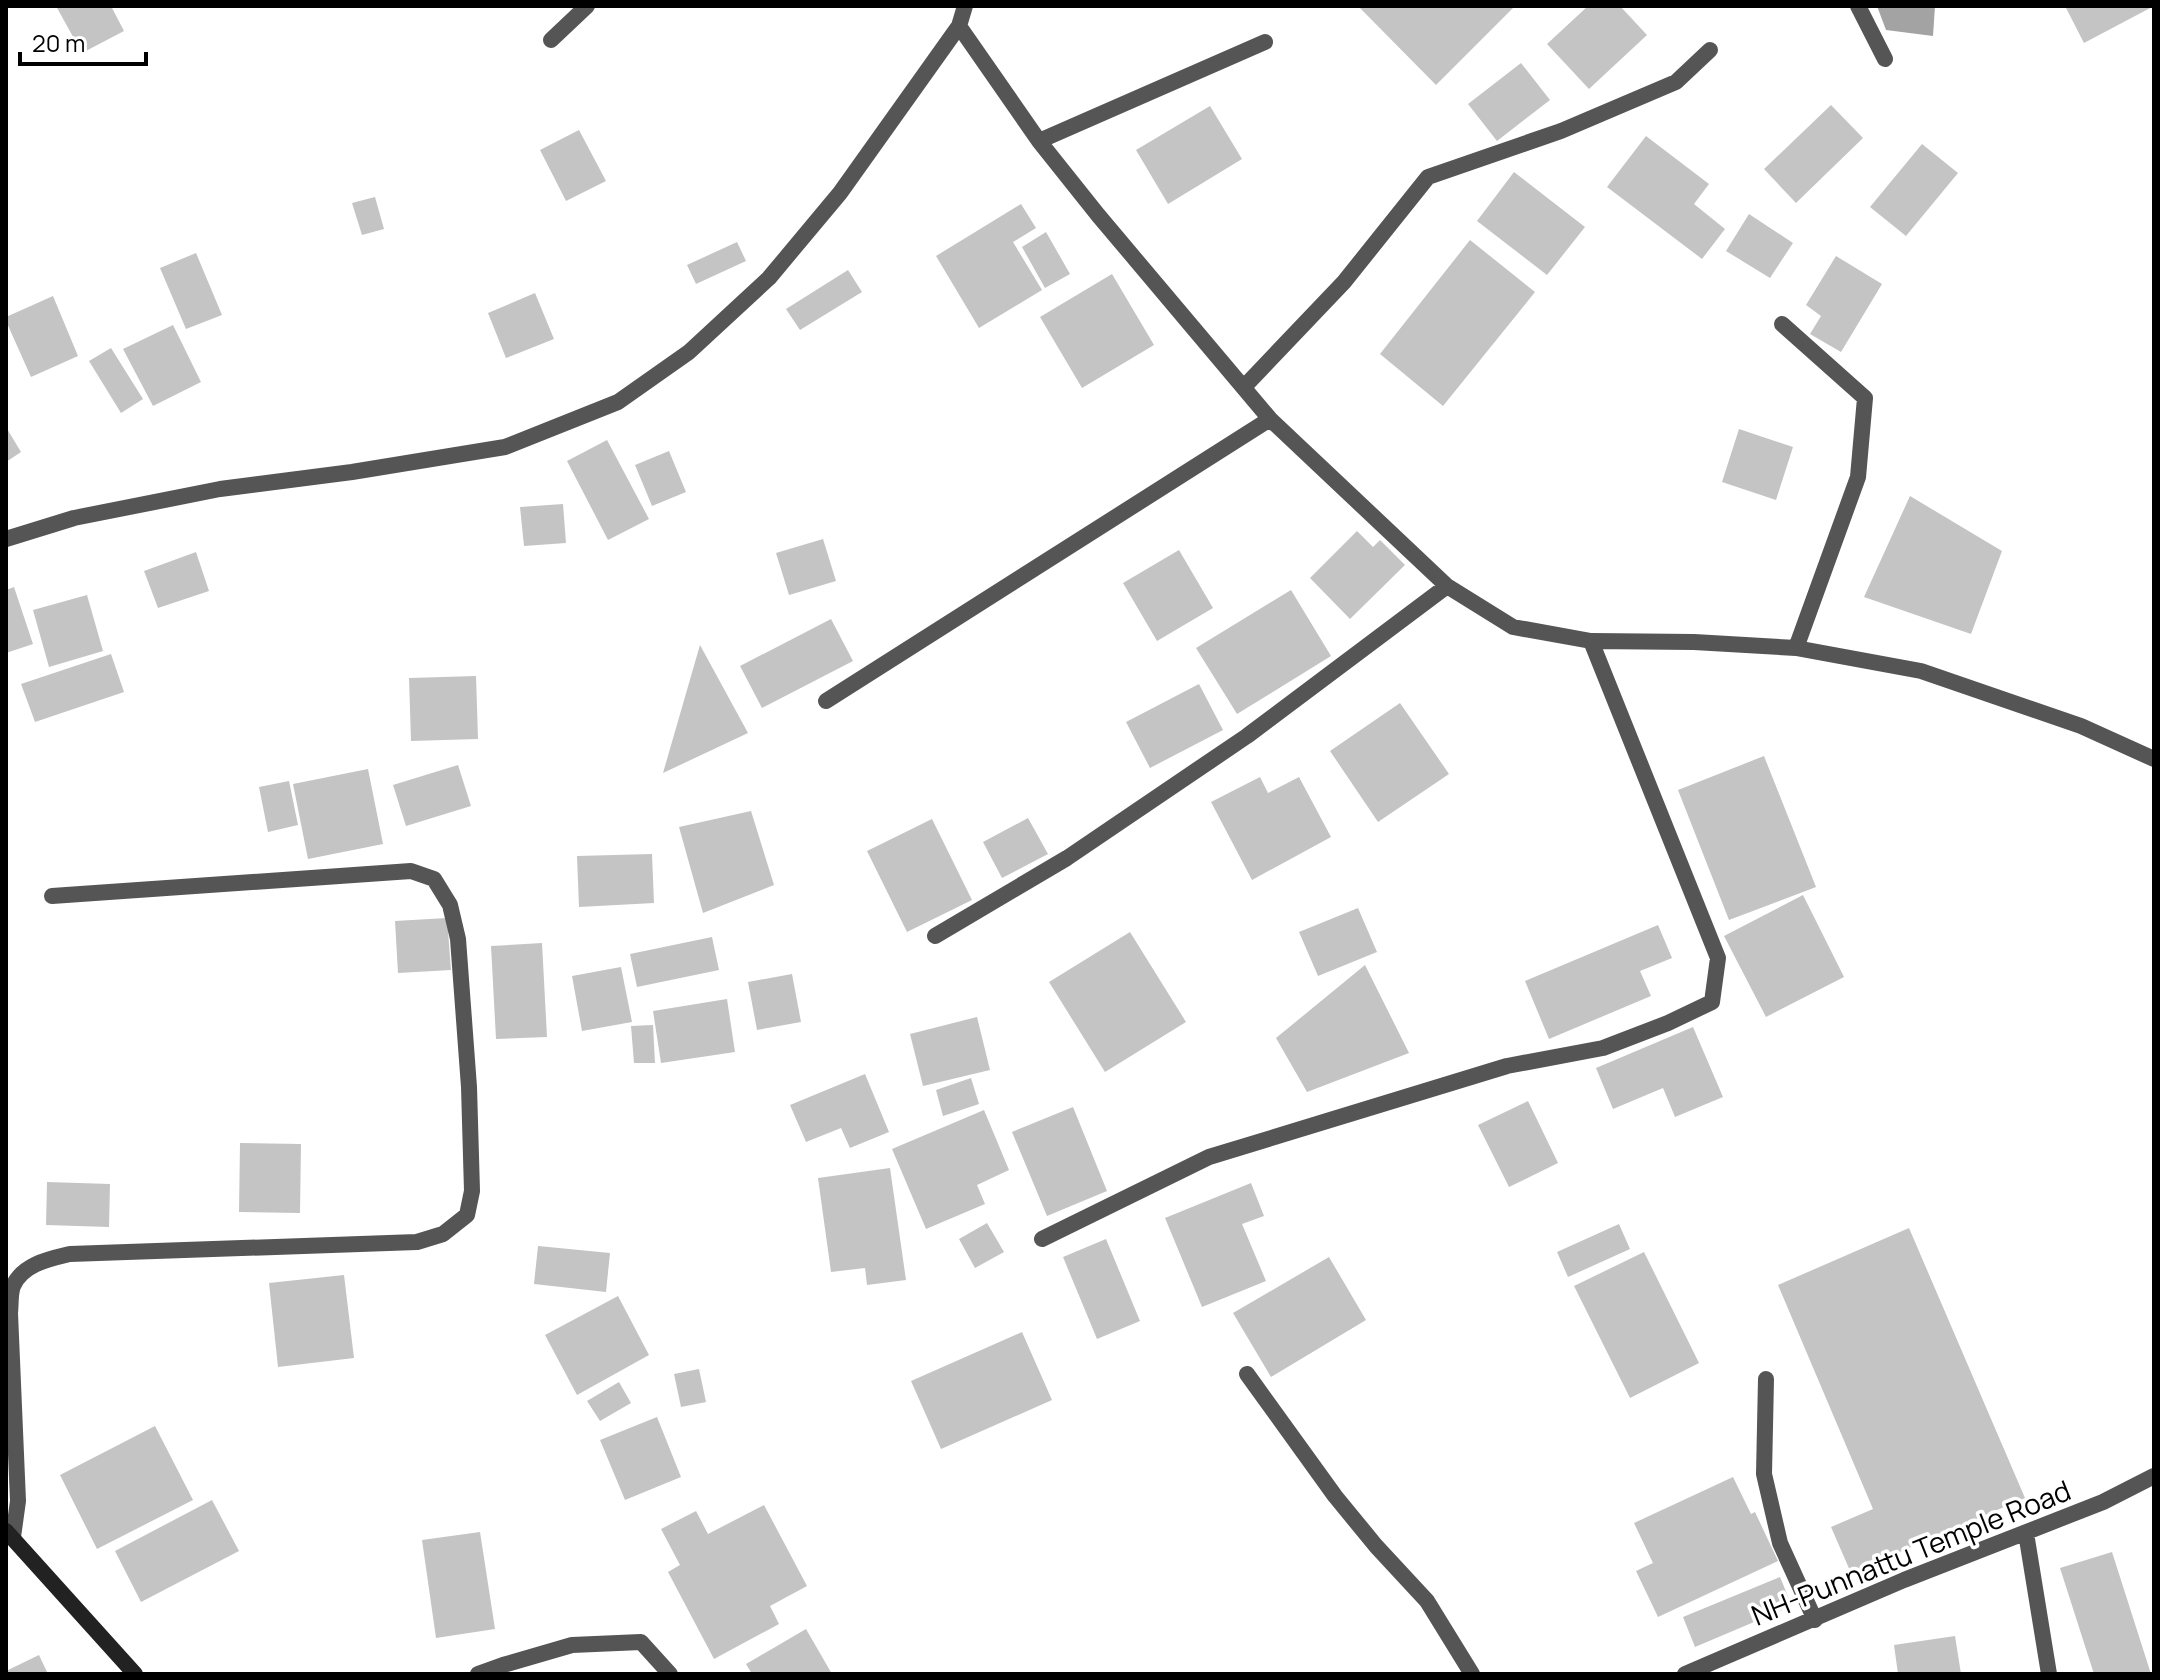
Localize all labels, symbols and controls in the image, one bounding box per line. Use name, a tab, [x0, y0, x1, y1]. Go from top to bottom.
scale bar	[20, 16, 146, 66]
text: 20 m	[32, 26, 85, 59]
street label: NH-Punnattu Temple Road	[1745, 1471, 2076, 1634]

